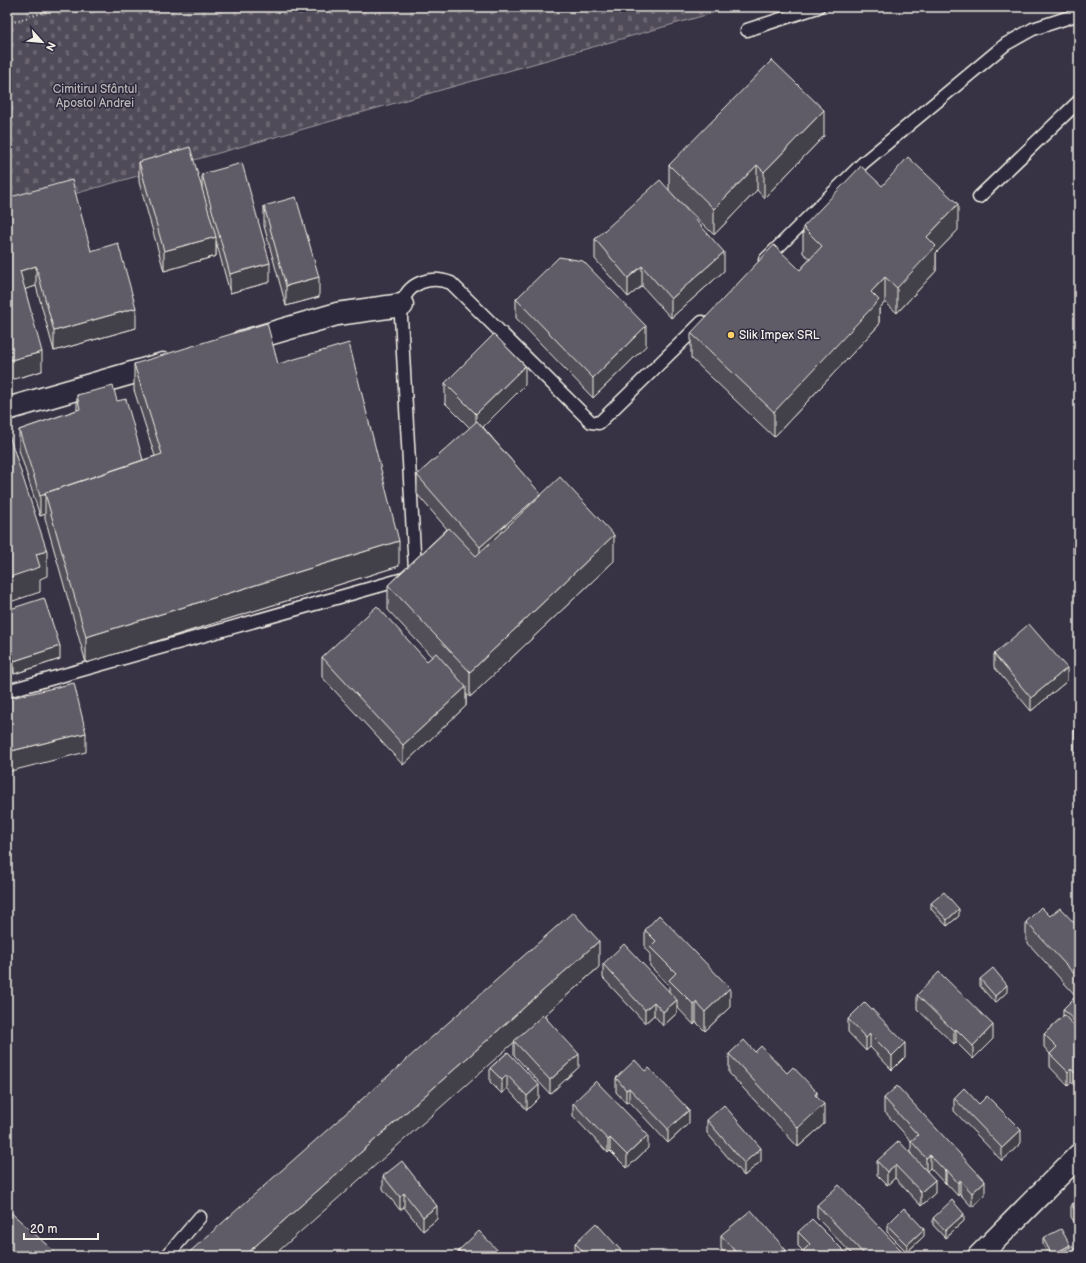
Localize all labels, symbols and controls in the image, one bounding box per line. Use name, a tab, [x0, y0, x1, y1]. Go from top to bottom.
north arrow	[22, 22, 62, 62]
text: N	[43, 40, 58, 53]
park label: Cimitirul Sfântul Apostol Andrei	[53, 82, 137, 111]
place label: Slik Impex SRL	[739, 328, 820, 343]
marker: Slik Impex SRL	[726, 330, 736, 340]
scale bar	[24, 1215, 98, 1241]
text: 20 m	[30, 1222, 57, 1237]

